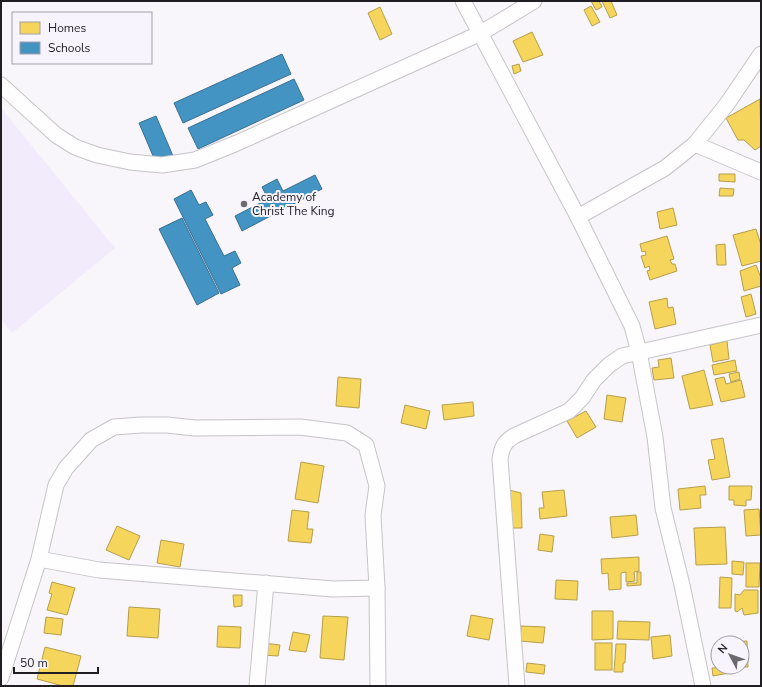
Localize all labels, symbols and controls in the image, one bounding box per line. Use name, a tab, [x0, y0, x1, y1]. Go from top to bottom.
legend	[12, 12, 152, 64]
text: Homes	[48, 20, 86, 36]
text: Schools	[48, 40, 91, 56]
place label: Academy of Christ The King	[252, 189, 335, 219]
marker: Academy of Christ The King	[239, 199, 249, 209]
north arrow	[710, 635, 750, 675]
text: N	[714, 641, 731, 657]
scale bar	[14, 649, 98, 675]
text: 50 m	[20, 655, 48, 671]

